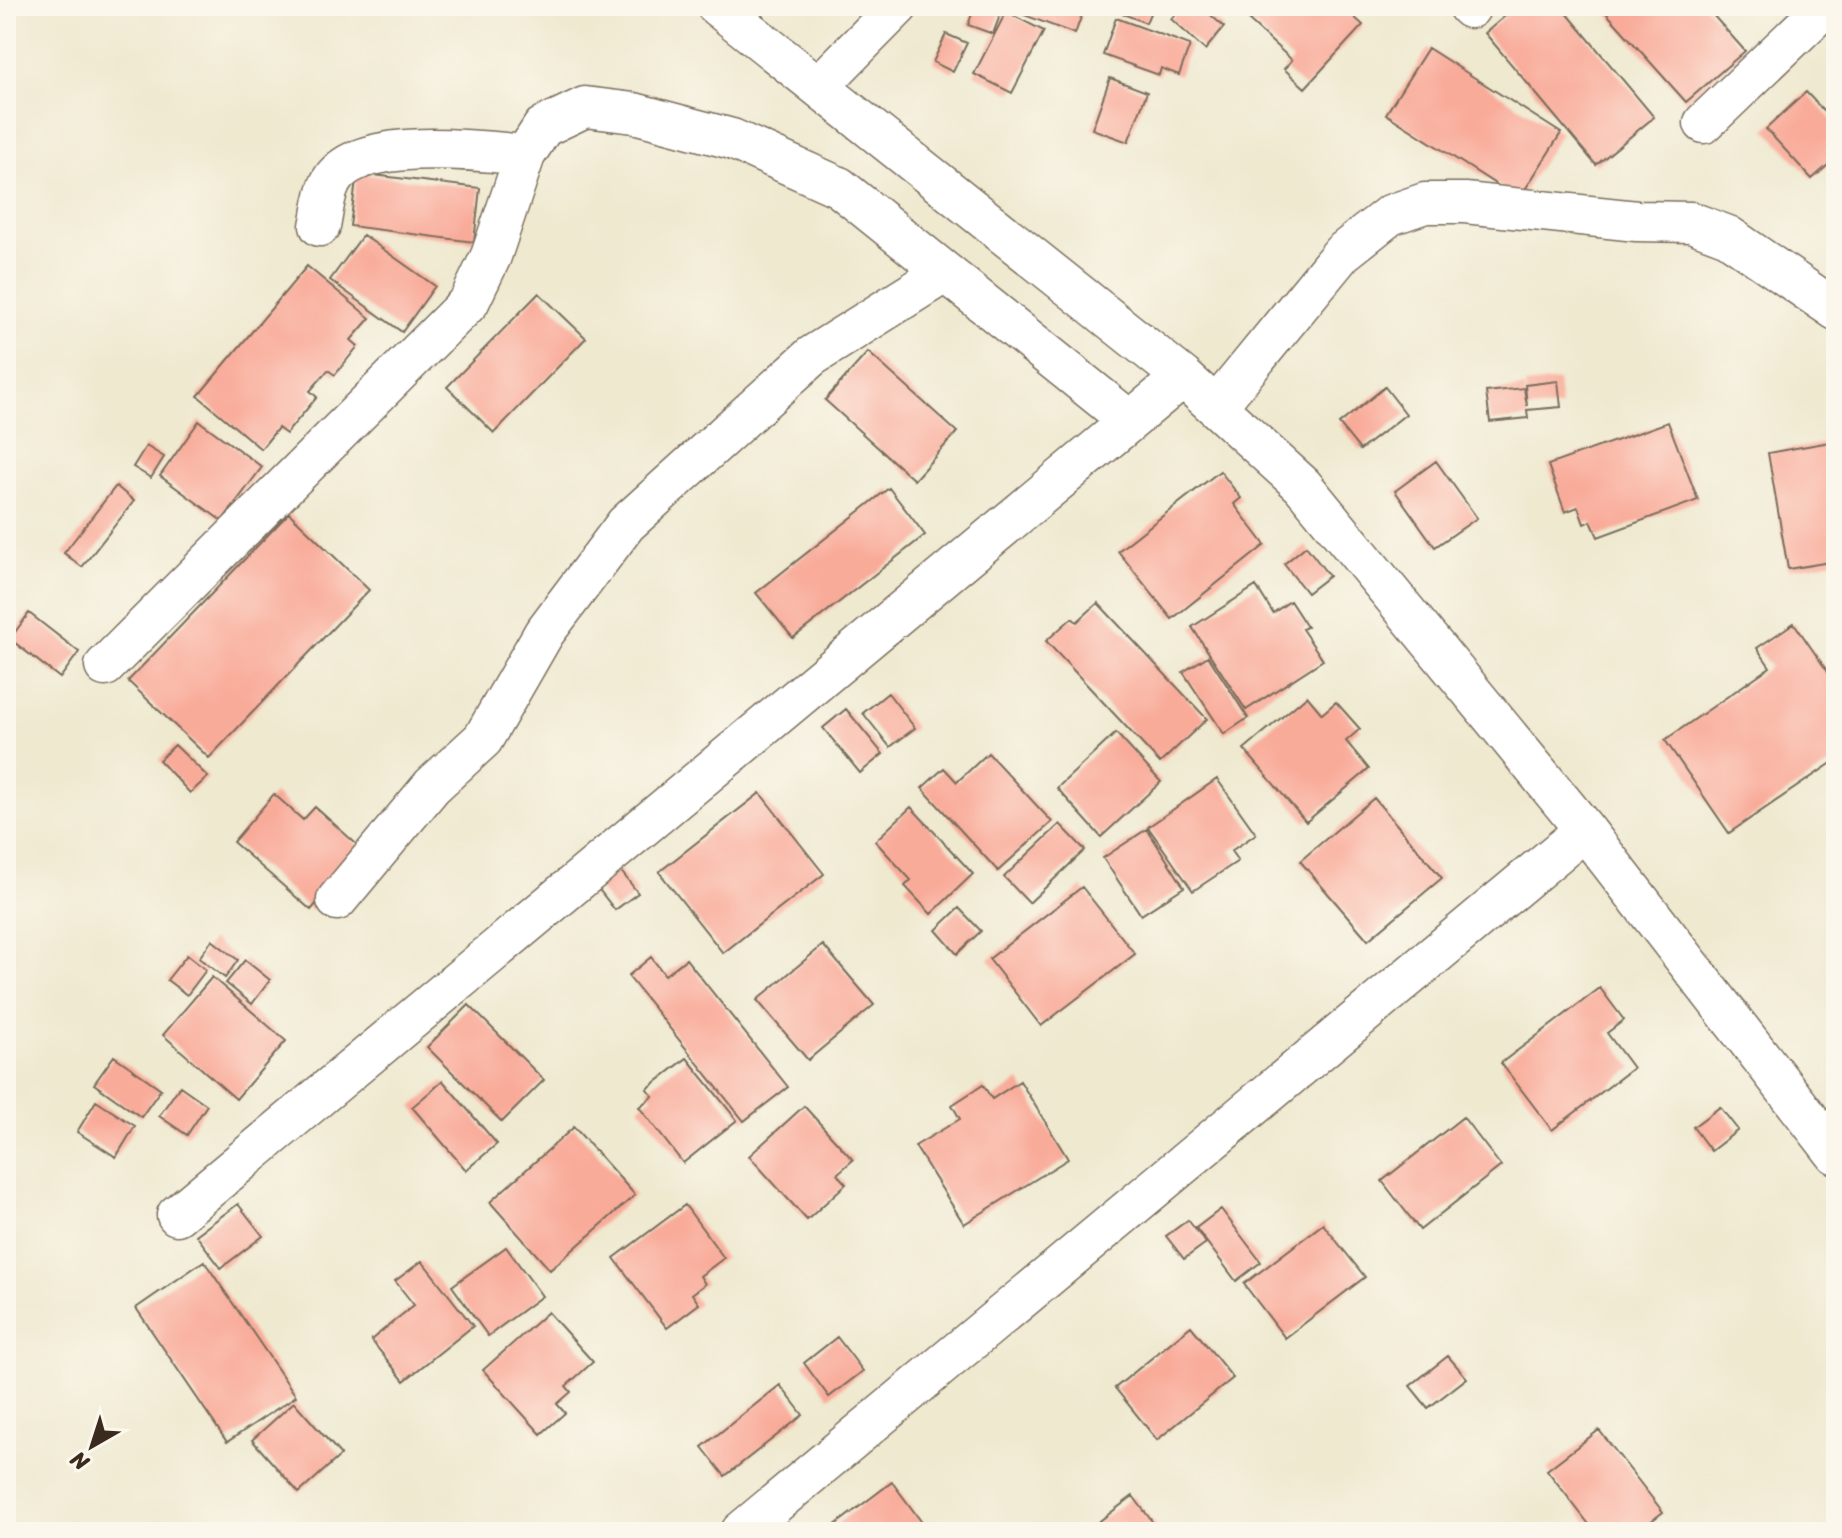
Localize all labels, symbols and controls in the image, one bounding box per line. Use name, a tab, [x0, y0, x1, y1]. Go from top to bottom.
north arrow	[52, 1406, 132, 1486]
text: N	[61, 1441, 99, 1482]

